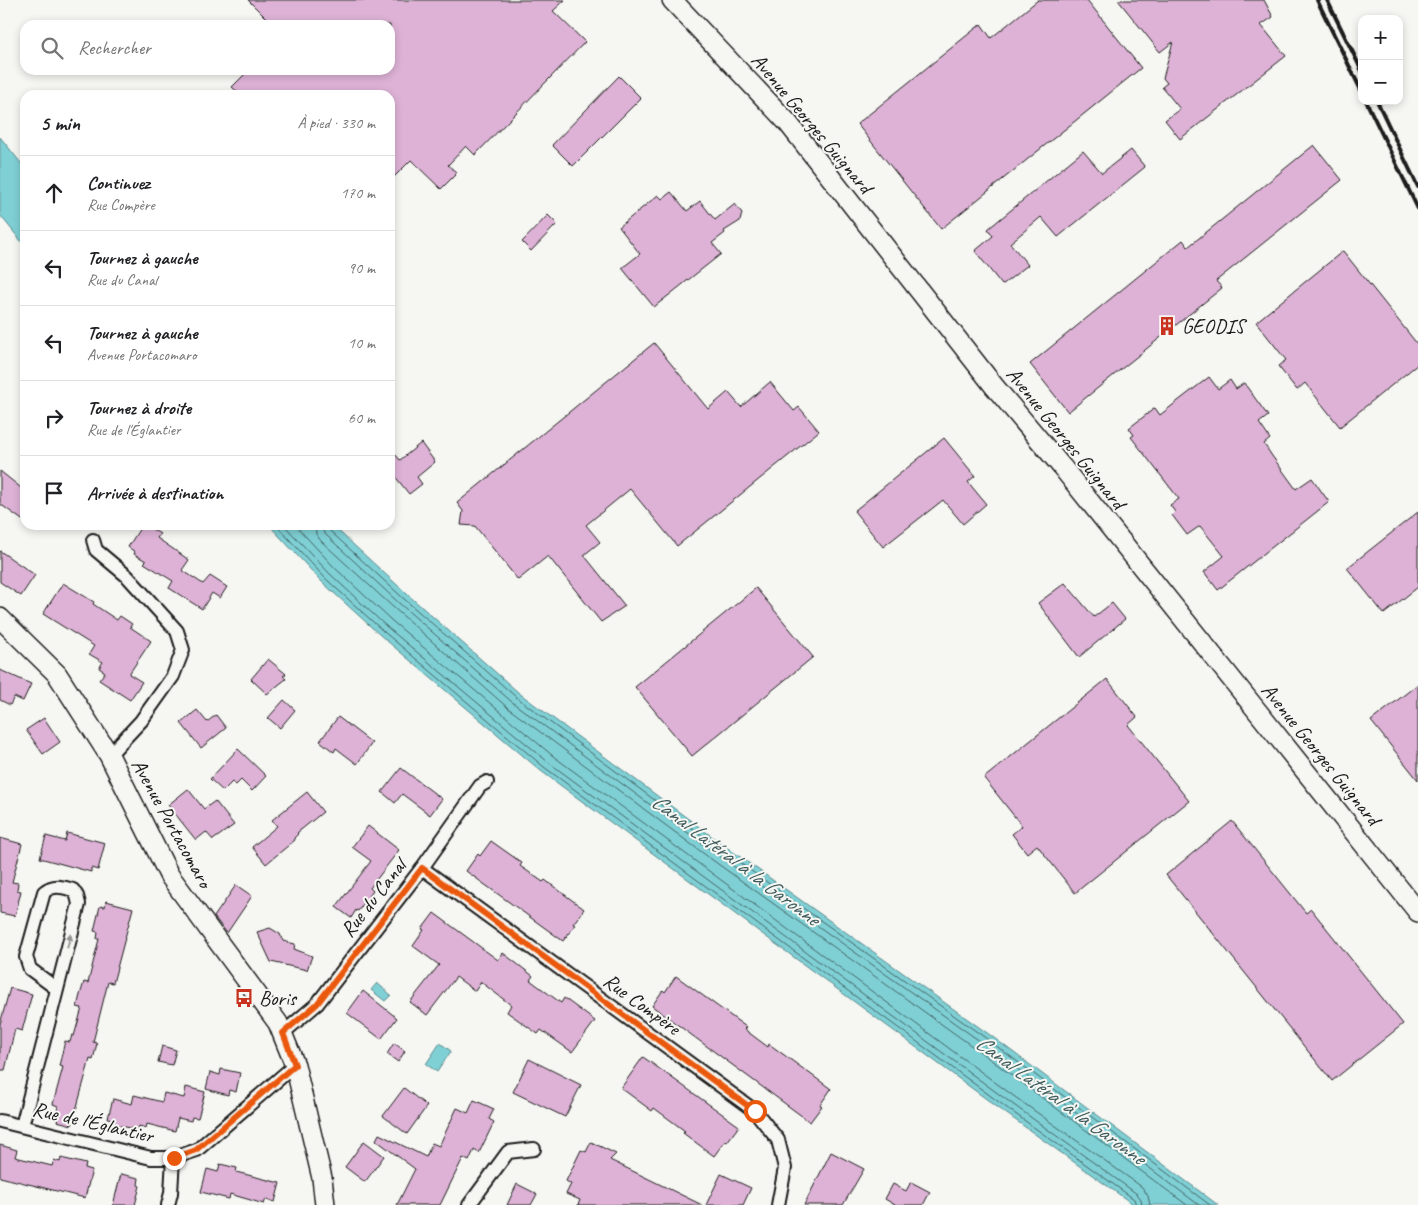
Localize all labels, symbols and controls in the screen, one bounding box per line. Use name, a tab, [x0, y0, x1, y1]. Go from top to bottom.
map controls	[1358, 15, 1403, 105]
button: +	[1358, 15, 1403, 60]
search box	[20, 20, 395, 75]
icon: search	[38, 34, 66, 62]
text: Rechercher	[78, 36, 151, 60]
street label: Avenue Georges Guignard	[746, 48, 881, 201]
button: −	[1358, 60, 1403, 105]
text: 5 min	[40, 110, 80, 136]
text: À pied · 330 m	[297, 113, 375, 133]
text: Continuez	[87, 171, 150, 195]
icon: ahead	[40, 179, 68, 207]
text: 170 m	[341, 183, 375, 203]
text: Rue Compère	[87, 195, 155, 215]
text: Tournez à gauche	[87, 246, 198, 270]
icon: left	[40, 254, 68, 282]
text: 90 m	[348, 258, 375, 278]
text: Rue du Canal	[87, 270, 157, 290]
place label: GEODIS	[1182, 313, 1247, 339]
building icon: GEODIS	[1156, 315, 1178, 337]
text: Tournez à gauche	[87, 321, 198, 345]
icon: left	[40, 329, 68, 357]
text: 10 m	[348, 333, 375, 353]
text: Avenue Portacomaro	[87, 345, 196, 365]
street label: Avenue Georges Guignard	[1001, 362, 1134, 517]
text: Tournez à droite	[87, 396, 191, 420]
icon: right	[40, 404, 68, 432]
text: 60 m	[348, 408, 375, 428]
text: Rue de l'Églantier	[87, 420, 181, 440]
icon: arrive	[40, 479, 68, 507]
text: Arrivée à destination	[87, 481, 223, 505]
street label: Avenue Georges Guignard	[1256, 678, 1389, 833]
street label: Avenue Portacomaro	[126, 754, 219, 894]
water label: Canal Latéral à la Garonne	[646, 788, 828, 934]
street label: Rue du Canal	[334, 851, 414, 942]
one-way arrow	[66, 934, 74, 949]
street label: Rue Compère	[598, 967, 687, 1042]
place label: Boris	[259, 985, 298, 1011]
bus stop icon: Boris	[233, 987, 255, 1009]
water label: Canal Latéral à la Garonne	[970, 1029, 1154, 1173]
street label: Rue de l'Églantier	[30, 1096, 157, 1149]
route start	[744, 1100, 767, 1123]
route end	[163, 1147, 186, 1170]

